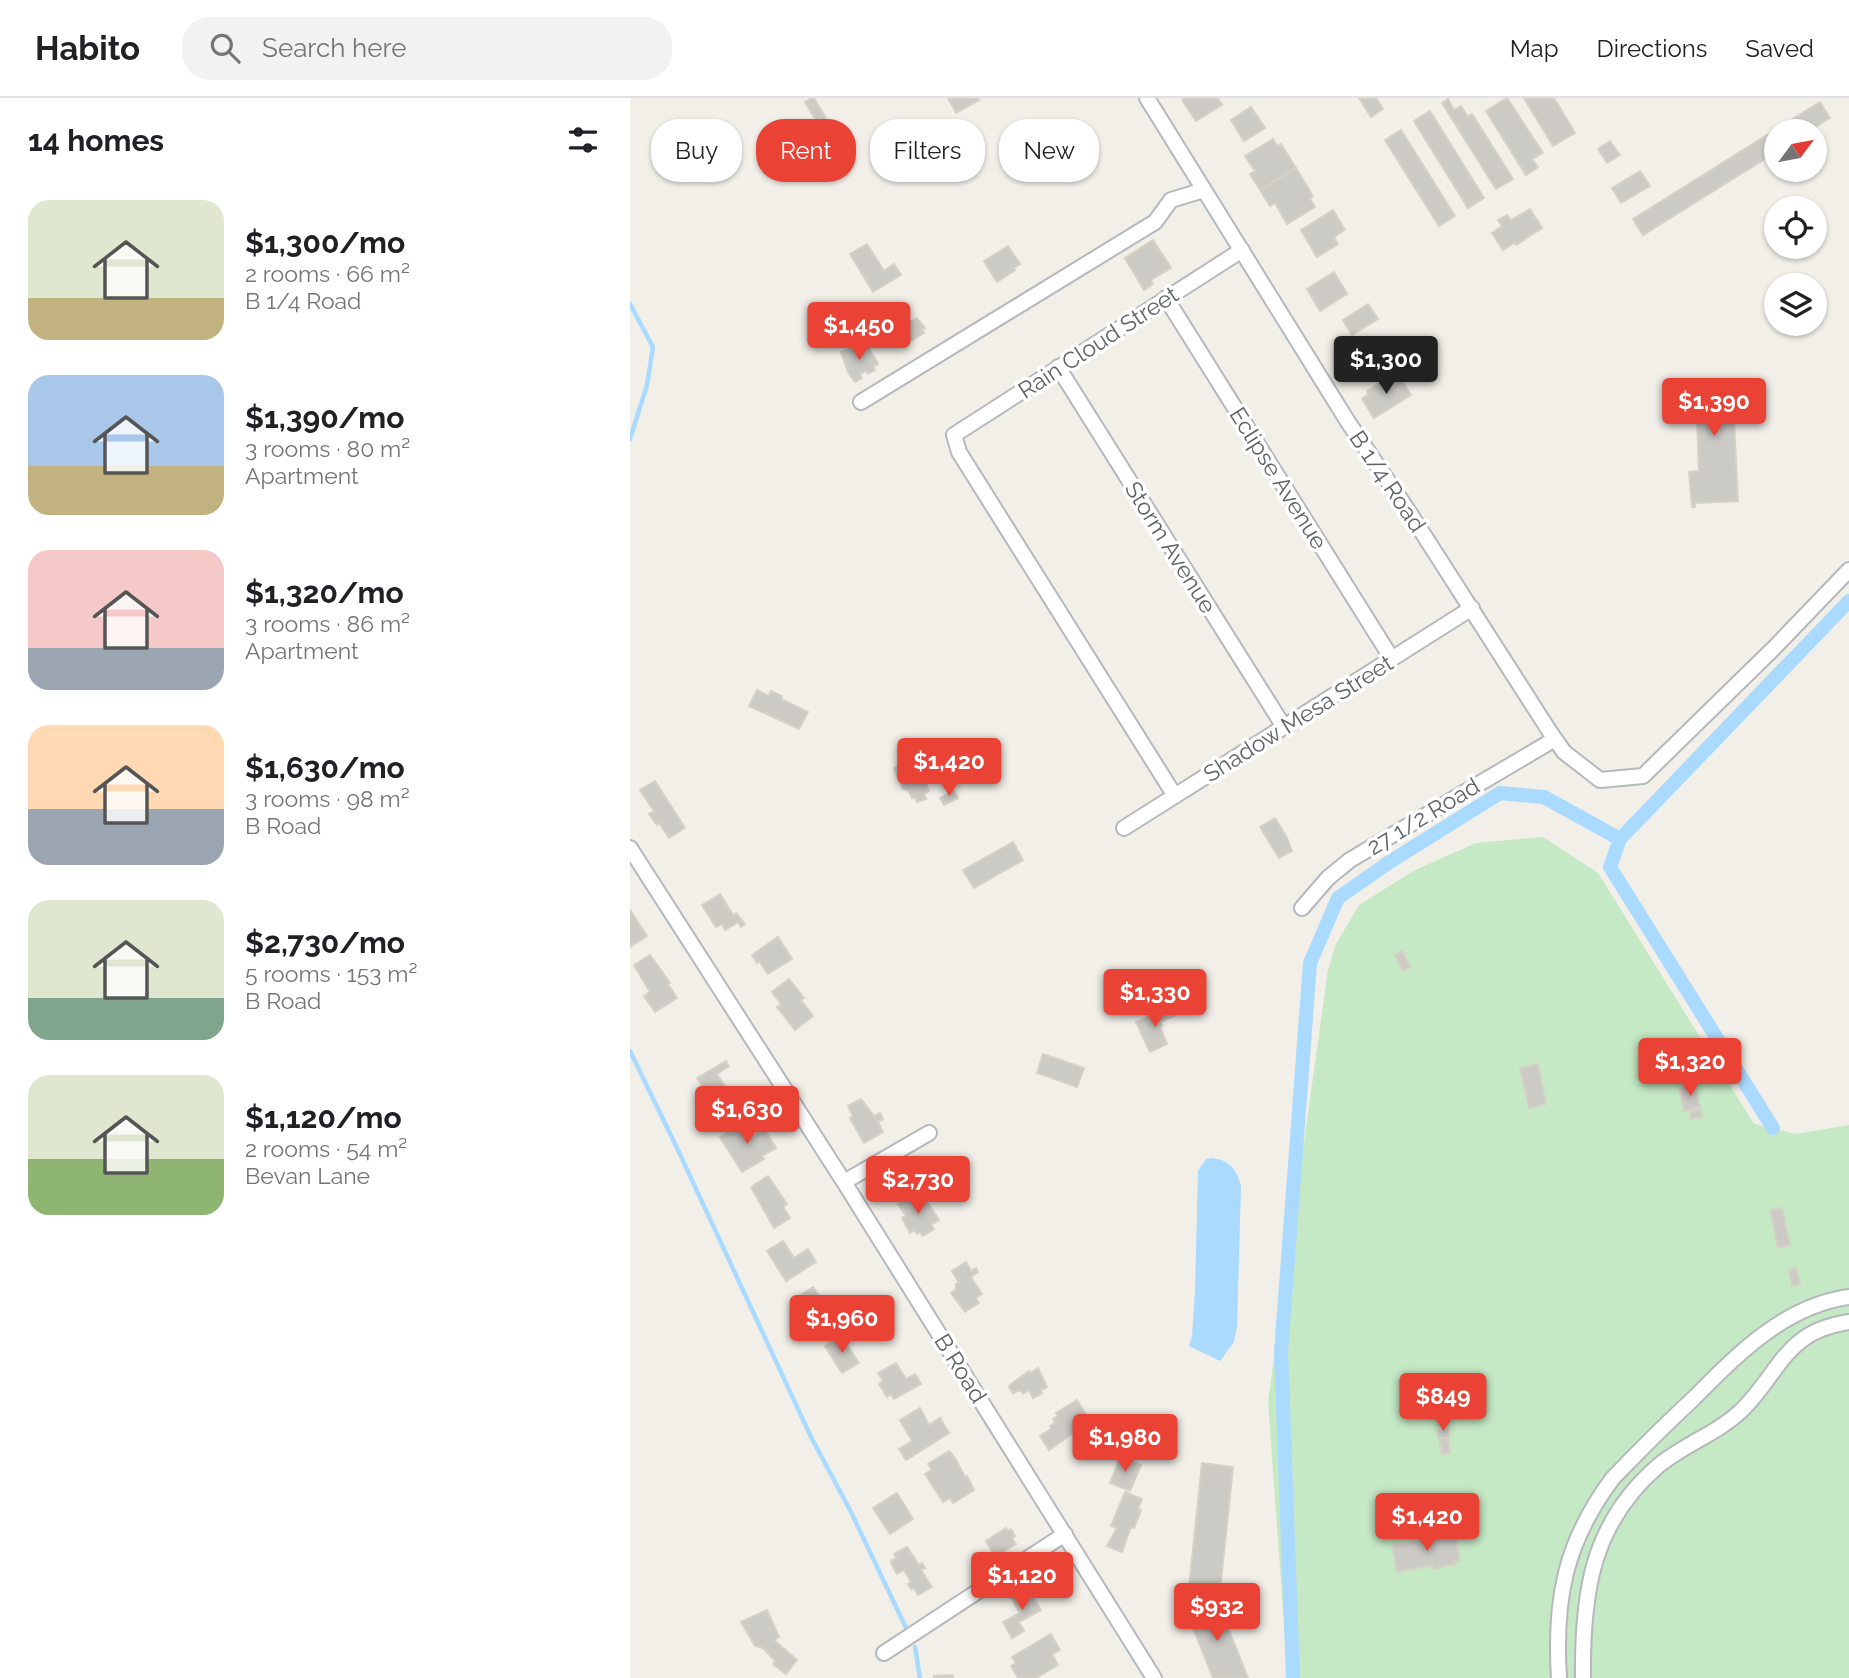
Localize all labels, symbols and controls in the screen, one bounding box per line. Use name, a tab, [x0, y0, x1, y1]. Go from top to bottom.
search box	[182, 17, 672, 80]
text: Habito	[35, 29, 140, 68]
icon: search	[206, 29, 244, 67]
text: Search here	[262, 33, 406, 63]
text: Map	[1510, 34, 1559, 63]
text: Directions	[1597, 34, 1707, 63]
text: Saved	[1745, 34, 1814, 63]
chip: Buy	[651, 119, 742, 182]
chip: Rent	[756, 119, 856, 182]
chip: Filters	[870, 119, 985, 182]
chip: New	[999, 119, 1099, 182]
north arrow	[1764, 119, 1827, 182]
map controls	[1764, 119, 1827, 336]
icon: filters	[564, 121, 602, 159]
text: 14 homes	[28, 123, 164, 158]
button: locate	[1764, 196, 1827, 259]
text: $1,300/mo	[245, 225, 405, 260]
icon: home	[84, 228, 168, 312]
text: 2 rooms · 66 m²	[245, 260, 410, 287]
button: layers	[1764, 273, 1827, 336]
street label: Rain Cloud Street	[1013, 280, 1183, 404]
text: B 1/4 Road	[245, 287, 361, 314]
pin: $1,450	[802, 302, 916, 362]
text: $1,450	[823, 311, 895, 338]
pin: $1,300	[1329, 336, 1443, 396]
text: $1,300	[1350, 345, 1422, 372]
pin: $1,390	[1657, 378, 1771, 438]
text: $1,390	[1678, 387, 1750, 414]
text: $1,390/mo	[245, 400, 404, 435]
street label: Eclipse Avenue	[1225, 402, 1333, 554]
icon: home	[84, 403, 168, 487]
street label: B 1/4 Road	[1344, 425, 1432, 537]
text: 3 rooms · 80 m²	[245, 435, 410, 462]
text: Apartment	[245, 462, 359, 489]
street label: Storm Avenue	[1120, 476, 1222, 618]
text: $1,320/mo	[245, 575, 404, 610]
icon: home	[84, 578, 168, 662]
text: 3 rooms · 86 m²	[245, 610, 410, 637]
text: Apartment	[245, 637, 359, 664]
street label: Shadow Mesa Street	[1198, 649, 1398, 787]
pin: $1,420	[892, 738, 1006, 798]
text: $1,420	[913, 747, 985, 774]
text: $1,630/mo	[245, 750, 405, 785]
icon: home	[84, 753, 168, 837]
street label: 27 1/2 Road	[1362, 772, 1484, 860]
text: 3 rooms · 98 m²	[245, 785, 410, 812]
text: B Road	[245, 812, 321, 839]
text: $2,730/mo	[245, 925, 405, 960]
icon: home	[84, 928, 168, 1012]
text: 5 rooms · 153 m²	[245, 960, 417, 987]
pin: $1,330	[1098, 970, 1212, 1029]
text: $1,330	[1119, 978, 1191, 1005]
text: B Road	[245, 987, 321, 1014]
pin: $1,320	[1633, 1038, 1747, 1098]
text: $1,320	[1654, 1047, 1726, 1074]
pin: $1,630	[690, 1086, 804, 1146]
text: $1,630	[711, 1095, 783, 1122]
text: $1,120/mo	[245, 1100, 402, 1135]
icon: home	[84, 1103, 168, 1187]
text: 2 rooms · 54 m²	[245, 1135, 407, 1162]
pin: $2,730	[861, 1156, 975, 1216]
text: Bevan Lane	[245, 1162, 370, 1189]
text: $2,730	[882, 1165, 954, 1192]
pin: $1,960	[785, 1296, 899, 1355]
text: $1,960	[806, 1304, 878, 1331]
street label: B Road	[929, 1328, 993, 1408]
pin: $849	[1402, 1374, 1484, 1433]
text: $849	[1415, 1382, 1471, 1409]
pin: $1,980	[1068, 1414, 1182, 1474]
text: $1,980	[1089, 1423, 1161, 1450]
pin: $1,420	[1370, 1494, 1484, 1553]
text: $1,420	[1391, 1502, 1463, 1529]
pin: $1,120	[965, 1552, 1079, 1612]
text: $1,120	[987, 1561, 1057, 1588]
pin: $932	[1176, 1584, 1258, 1643]
text: $932	[1190, 1592, 1244, 1619]

